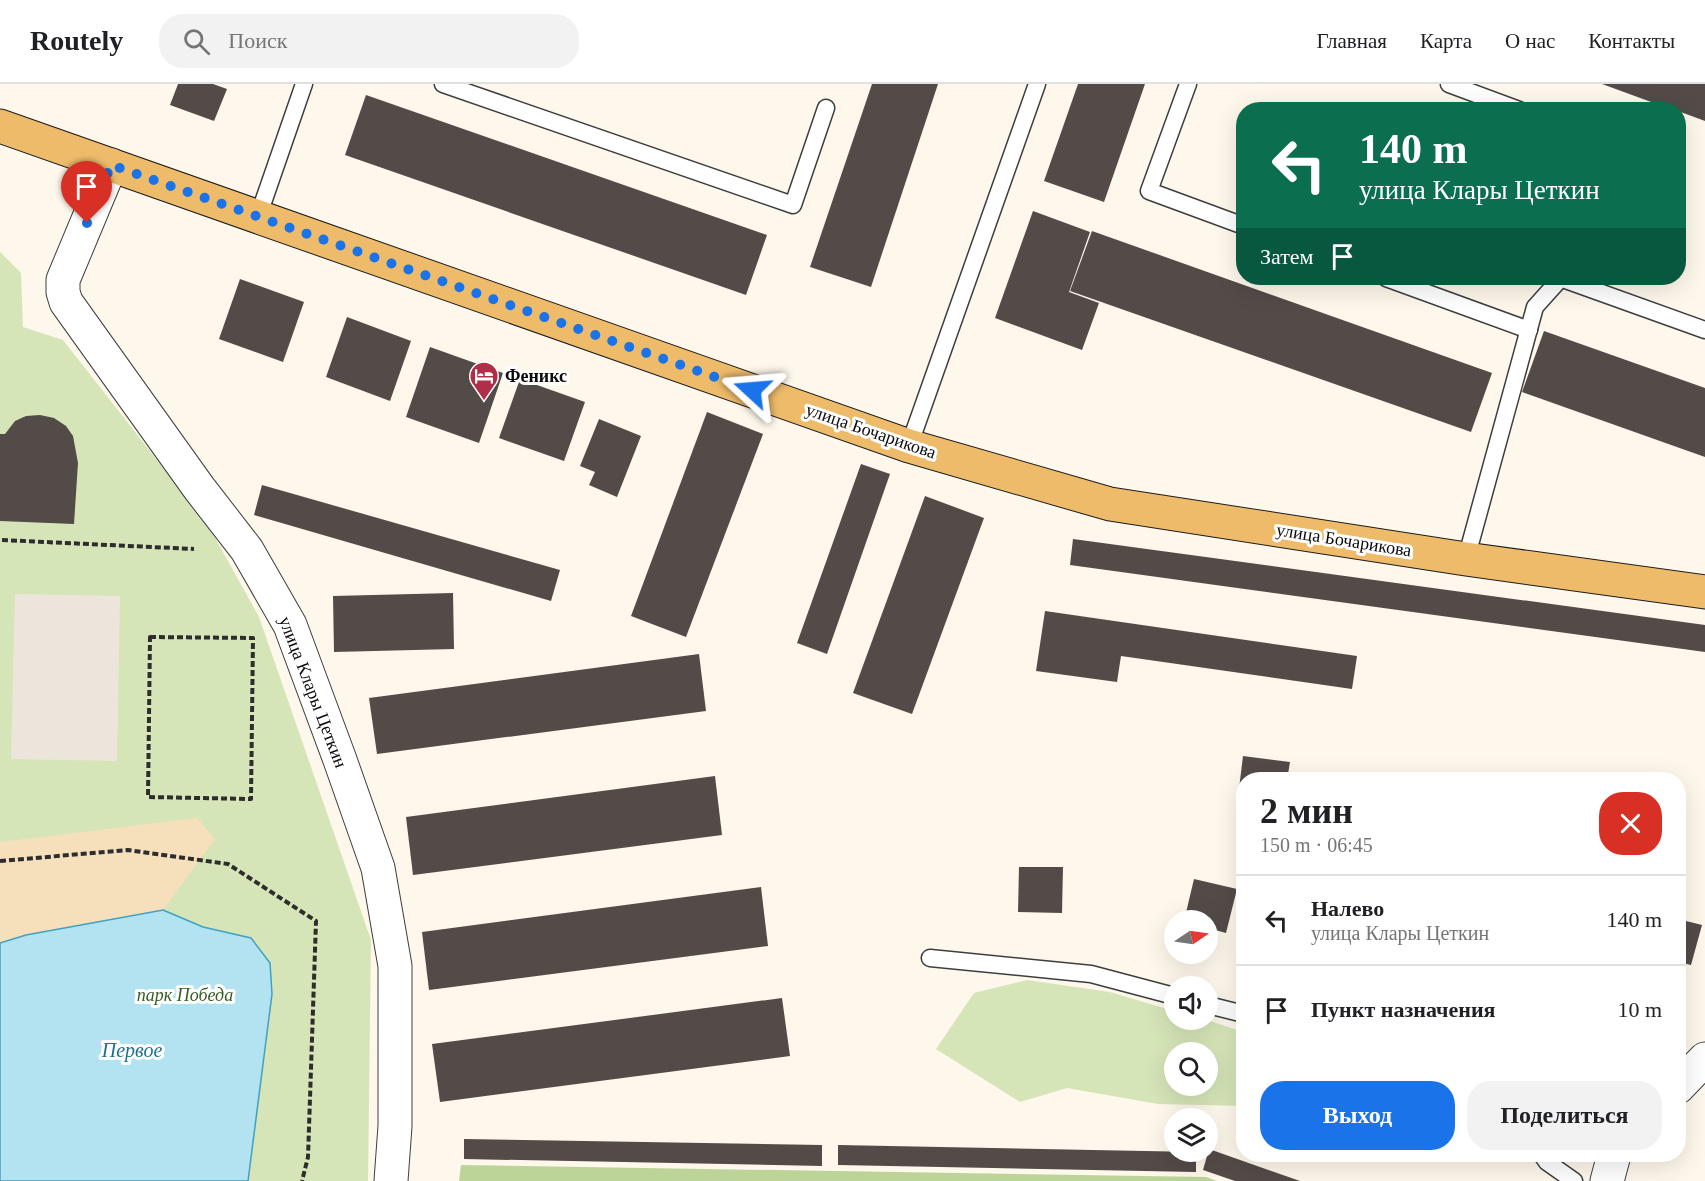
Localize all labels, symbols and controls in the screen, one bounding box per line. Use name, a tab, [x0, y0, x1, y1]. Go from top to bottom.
search box	[159, 14, 579, 68]
text: Routely	[30, 25, 123, 56]
icon: search	[180, 25, 213, 58]
text: Поиск	[228, 28, 287, 53]
text: Главная	[1317, 29, 1387, 53]
text: Карта	[1420, 29, 1472, 53]
text: О нас	[1505, 29, 1555, 53]
text: Контакты	[1588, 29, 1675, 53]
icon: left	[1260, 126, 1338, 204]
text: 140 m	[1359, 126, 1468, 172]
pin	[61, 161, 112, 223]
icon: arrive	[70, 170, 103, 203]
text: улица Клары Цеткин	[1359, 175, 1600, 205]
icon: arrive	[1326, 240, 1359, 273]
text: Затем	[1260, 244, 1314, 269]
position arrow	[720, 358, 784, 422]
hotel icon: Феникс	[468, 360, 500, 402]
place label: Феникс	[505, 366, 567, 386]
street label: улица Бочарикова	[803, 399, 939, 463]
street label: улица Бочарикова	[1275, 519, 1413, 561]
street label: улица Клары Цеткин	[275, 614, 351, 771]
text: 2 мин	[1260, 791, 1353, 831]
button: close	[1599, 792, 1662, 855]
text: 150 m · 06:45	[1260, 834, 1373, 856]
text: Налево	[1311, 896, 1384, 921]
icon: left	[1260, 904, 1293, 937]
text: 140 m	[1606, 907, 1662, 932]
north arrow	[1164, 910, 1218, 964]
map controls	[1164, 910, 1218, 1162]
text: улица Клары Цеткин	[1311, 922, 1489, 944]
button: sound	[1164, 976, 1218, 1030]
park label: парк Победa	[137, 985, 233, 1005]
icon: arrive	[1260, 994, 1293, 1027]
text: Пункт назначения	[1311, 997, 1496, 1022]
text: 10 m	[1617, 997, 1662, 1022]
water label: Первое	[101, 1039, 162, 1062]
button: search	[1164, 1042, 1218, 1096]
button: Выход	[1260, 1081, 1455, 1150]
button: Поделиться	[1467, 1081, 1662, 1150]
button: layers	[1164, 1108, 1218, 1162]

